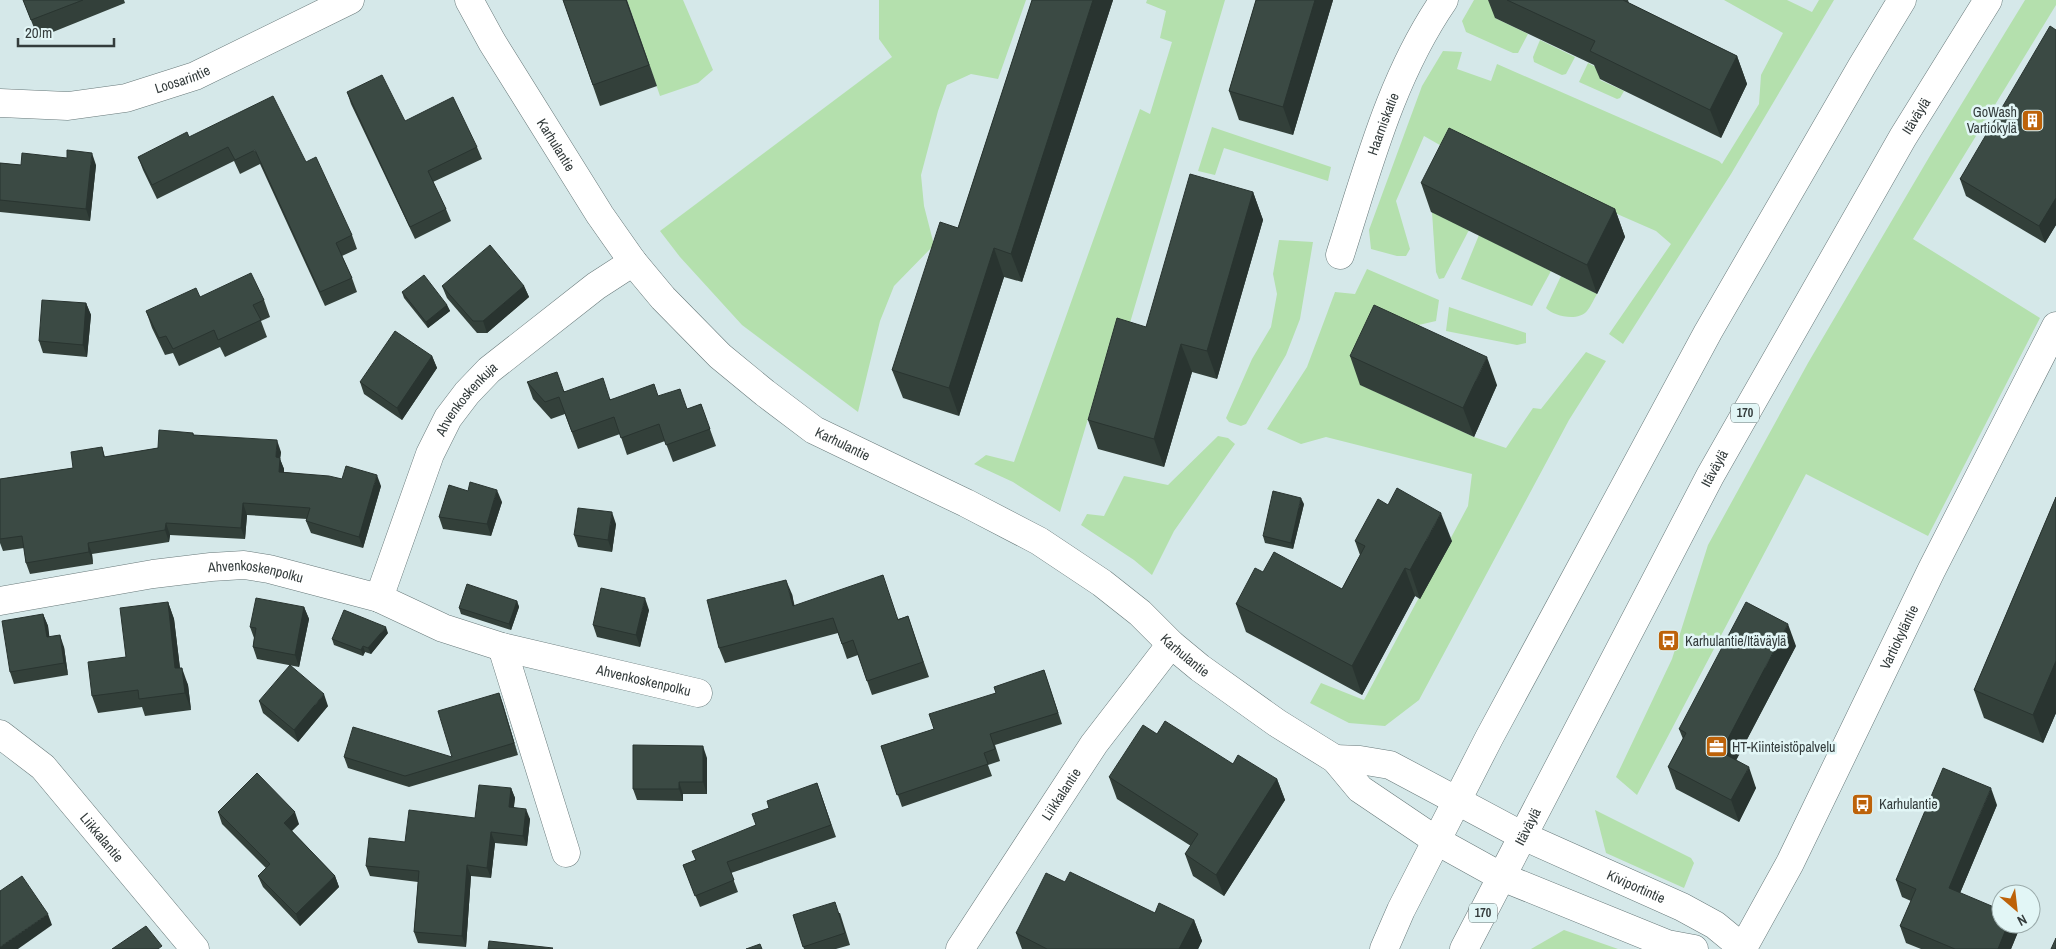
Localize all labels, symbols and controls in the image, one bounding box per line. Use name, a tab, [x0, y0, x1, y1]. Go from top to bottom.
scale bar	[18, 15, 114, 47]
text: 20 m	[25, 22, 52, 43]
street label: Loosarintie	[152, 61, 213, 97]
street label: Haarniskatie	[1363, 90, 1403, 157]
street label: Itäväylä	[1898, 94, 1934, 138]
place label: GoWash Vartiokylä	[1967, 103, 2018, 137]
building icon: GoWash Vartiokylä	[2021, 108, 2045, 132]
street label: Karhulantie	[533, 115, 579, 174]
street label: Ahvenkoskenkuja	[431, 358, 501, 440]
road number: 170	[1731, 403, 1759, 422]
street label: Karhulantie	[812, 423, 873, 465]
street label: Itäväylä	[1697, 446, 1732, 490]
street label: Ahvenkoskenpolku	[206, 556, 305, 587]
street label: Vartiokyläntie	[1876, 602, 1922, 672]
bus stop icon: Karhulantie/Itäväylä	[1657, 629, 1681, 653]
street label: Karhulantie	[1157, 630, 1213, 681]
place label: Karhulantie/Itäväylä	[1685, 632, 1787, 650]
street label: Ahvenkoskenpolku	[594, 660, 693, 700]
office icon: HT-Kiinteistöpalvelu	[1704, 735, 1728, 759]
place label: HT-Kiinteistöpalvelu	[1732, 738, 1835, 756]
street label: Liikkalantie	[1038, 765, 1085, 824]
bus stop icon: Karhulantie	[1851, 792, 1875, 816]
place label: Karhulantie	[1879, 795, 1938, 813]
street label: Itäväylä	[1511, 804, 1545, 848]
street label: Liikkalantie	[76, 809, 128, 866]
street label: Kiviportintie	[1604, 866, 1668, 907]
north arrow	[1991, 884, 2041, 934]
road number: 170	[1469, 904, 1497, 922]
text: N	[2014, 911, 2030, 930]

